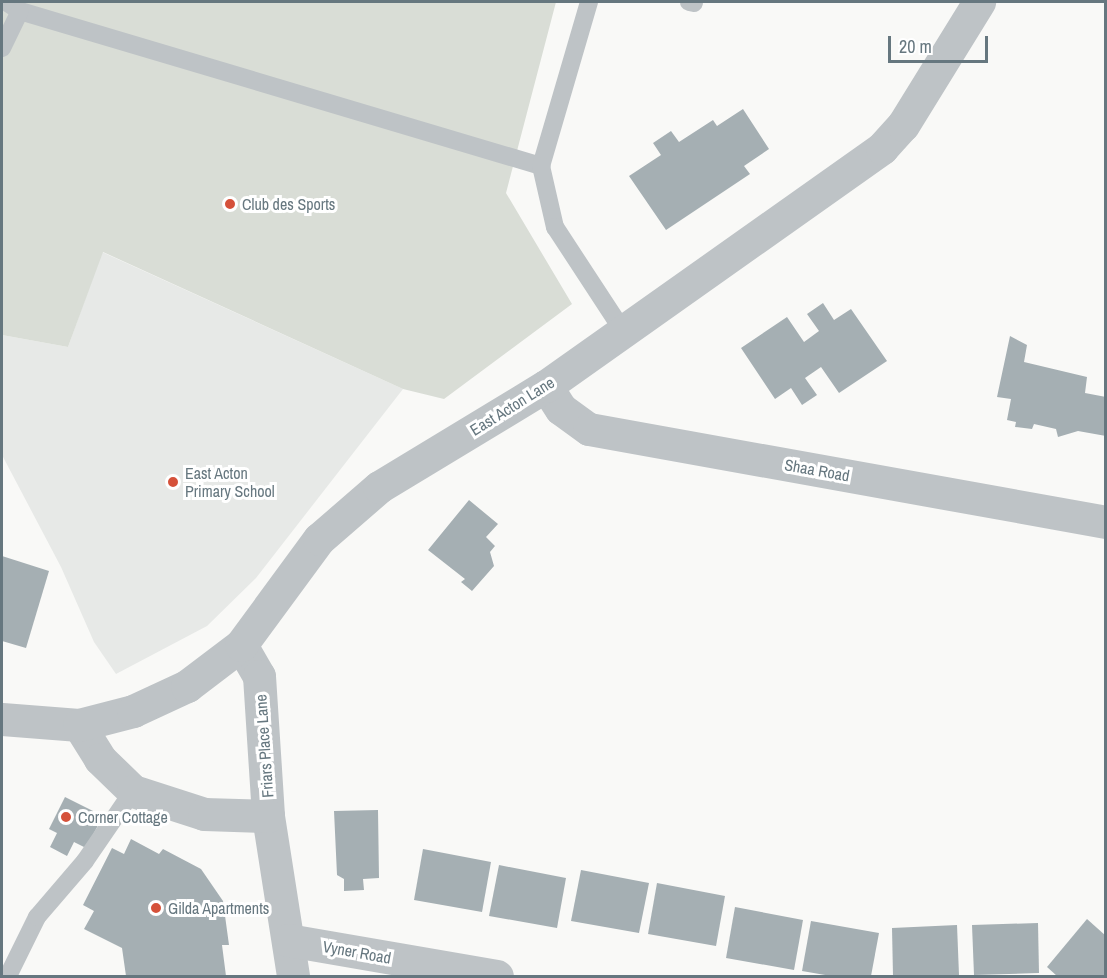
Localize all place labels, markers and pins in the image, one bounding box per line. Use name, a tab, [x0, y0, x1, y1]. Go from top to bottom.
place label: Club des Sports	[242, 194, 335, 214]
marker: Club des Sports	[223, 197, 237, 211]
place label: East Acton Primary School	[185, 463, 275, 501]
marker: East Acton Primary School	[166, 475, 180, 489]
place label: Corner Cottage	[78, 807, 168, 827]
marker: Corner Cottage	[59, 810, 73, 824]
place label: Gilda Apartments	[168, 898, 270, 918]
marker: Gilda Apartments	[149, 901, 163, 915]

